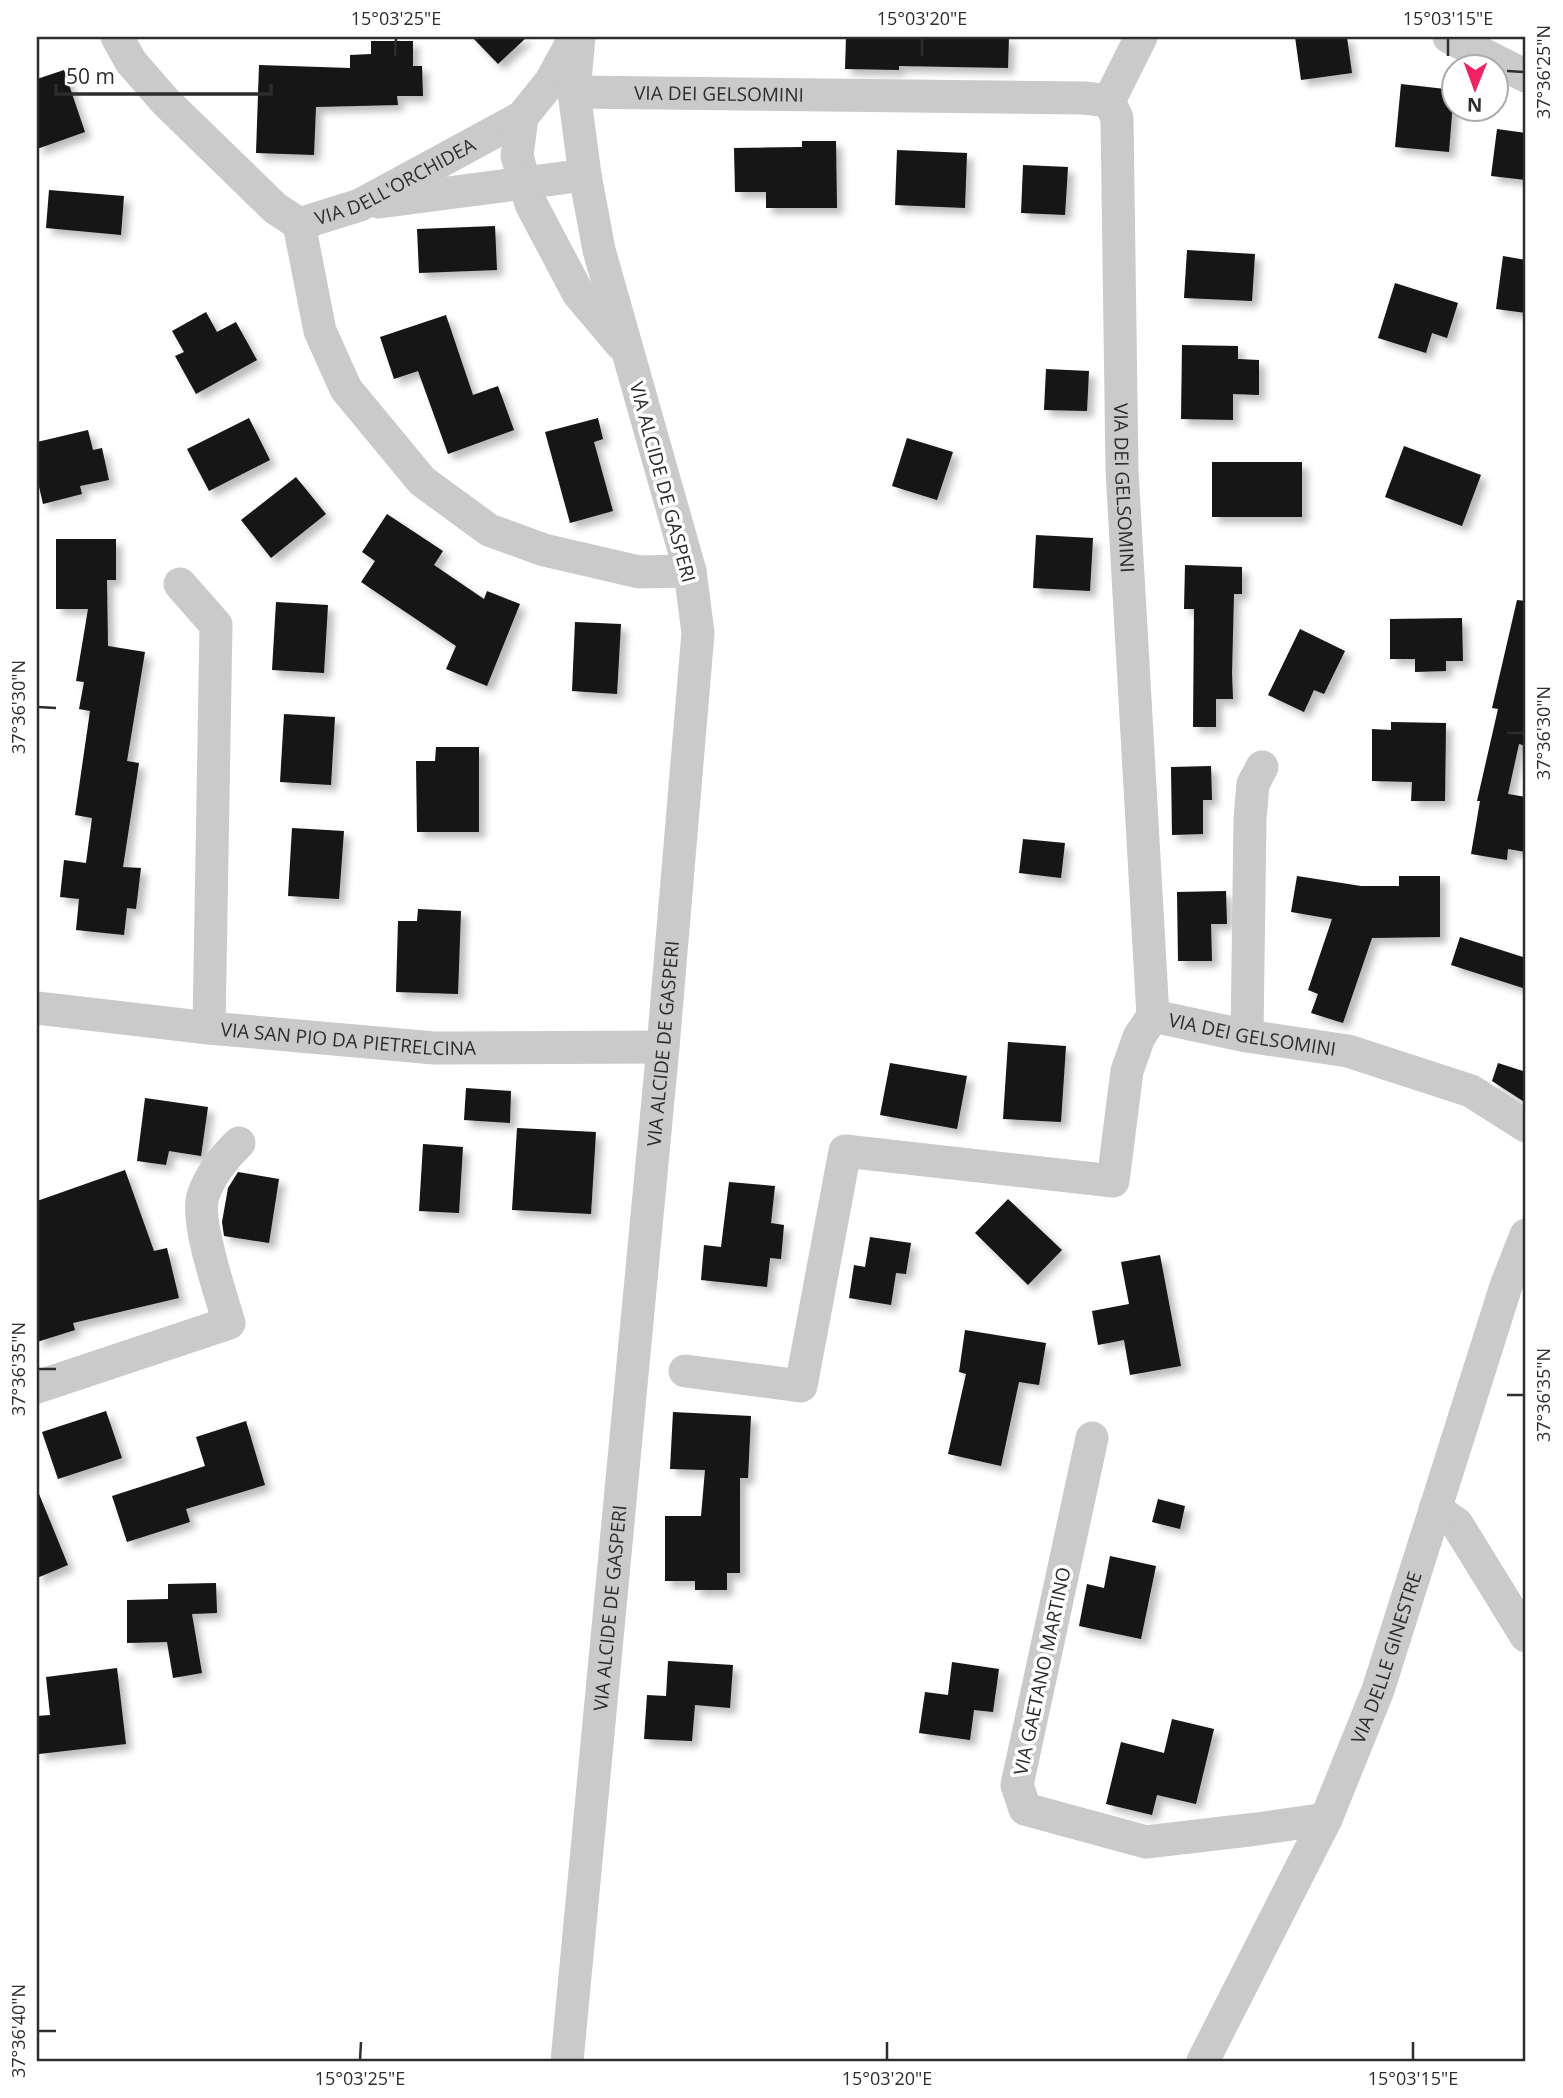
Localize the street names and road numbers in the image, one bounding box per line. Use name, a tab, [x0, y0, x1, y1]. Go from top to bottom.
street label: VIA DEI GELSOMINI	[634, 80, 804, 108]
street label: VIA DELL'ORCHIDEA	[312, 132, 480, 231]
street label: VIA ALCIDE DE GASPERI	[624, 379, 702, 585]
street label: VIA DEI GELSOMINI	[1108, 403, 1141, 573]
street label: VIA ALCIDE DE GASPERI	[641, 939, 685, 1148]
street label: VIA DEI GELSOMINI	[1166, 1007, 1338, 1062]
street label: VIA SAN PIO DA PIETRELCINA	[220, 1016, 476, 1061]
street label: VIA ALCIDE DE GASPERI	[587, 1504, 633, 1712]
street label: VIA GAETANO MARTINO	[1007, 1565, 1077, 1777]
street label: VIA DELLE GINESTRE	[1345, 1568, 1428, 1748]

